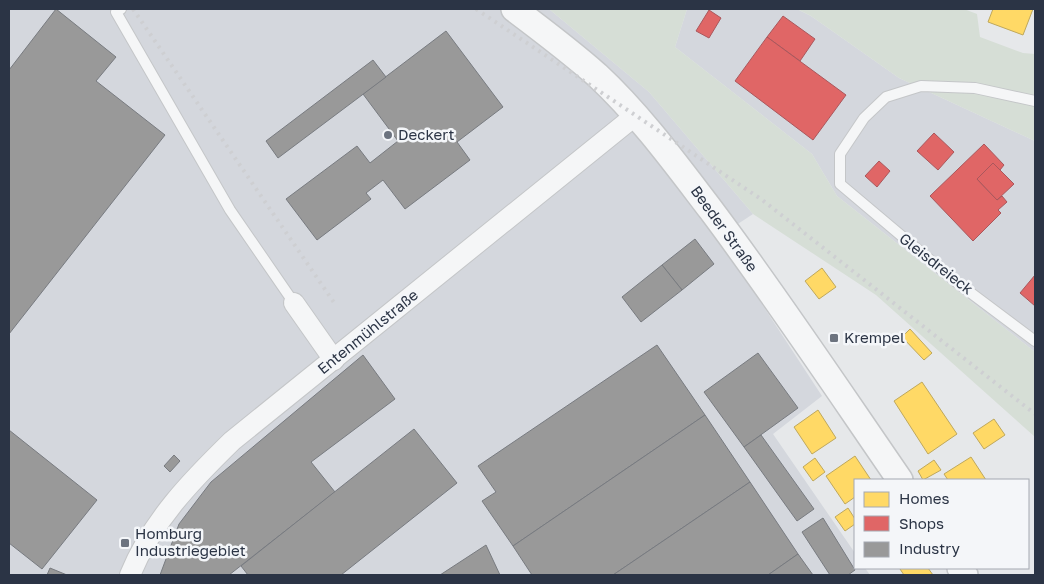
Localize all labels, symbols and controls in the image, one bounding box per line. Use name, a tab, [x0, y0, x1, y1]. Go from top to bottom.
place label: Deckert	[398, 125, 454, 143]
marker: Deckert	[382, 129, 394, 141]
street label: Beeder Straße	[688, 182, 762, 275]
street label: Gleisdreieck	[896, 229, 978, 298]
street label: Entenmühlstraße	[313, 285, 421, 377]
place label: Krempel	[844, 328, 905, 346]
marker: Krempel	[828, 332, 840, 344]
legend	[854, 479, 1029, 569]
text: Homes	[899, 489, 949, 507]
text: Shops	[899, 514, 944, 532]
place label: Homburg Industriegebiet	[135, 524, 246, 559]
marker: Homburg Industriegebiet	[119, 537, 131, 549]
text: Industry	[899, 539, 960, 557]

